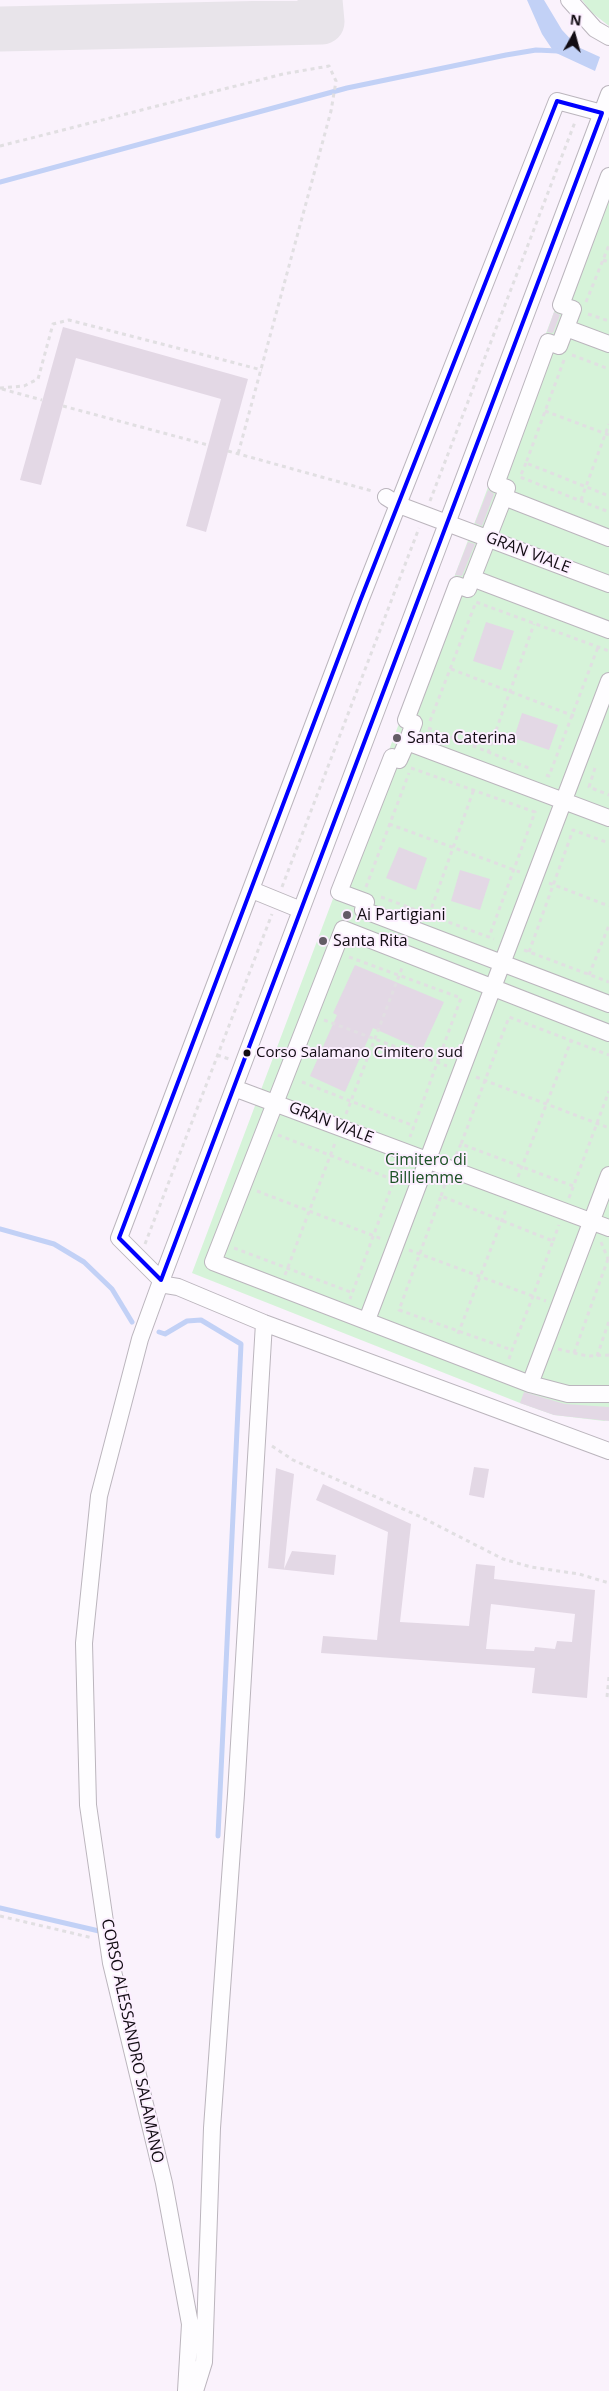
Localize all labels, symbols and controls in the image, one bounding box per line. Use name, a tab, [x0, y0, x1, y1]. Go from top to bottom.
text: N	[569, 9, 583, 30]
north arrow	[549, 10, 599, 60]
street label: GRAN VIALE	[483, 528, 573, 578]
place label: Santa Caterina	[407, 728, 516, 748]
marker: Santa Caterina	[391, 732, 403, 744]
place label: Ai Partigiani	[357, 905, 446, 925]
marker: Ai Partigiani	[341, 909, 353, 921]
place label: Santa Rita	[333, 931, 408, 951]
marker: Santa Rita	[317, 935, 329, 947]
place label: Corso Salamano Cimitero sud	[256, 1044, 463, 1062]
marker: Corso Salamano Cimitero sud	[242, 1048, 252, 1058]
street label: GRAN VIALE	[286, 1098, 376, 1148]
park label: Cimitero di Billiemme	[385, 1150, 467, 1188]
street label: CORSO ALESSANDRO SALAMANO	[97, 1917, 167, 2165]

